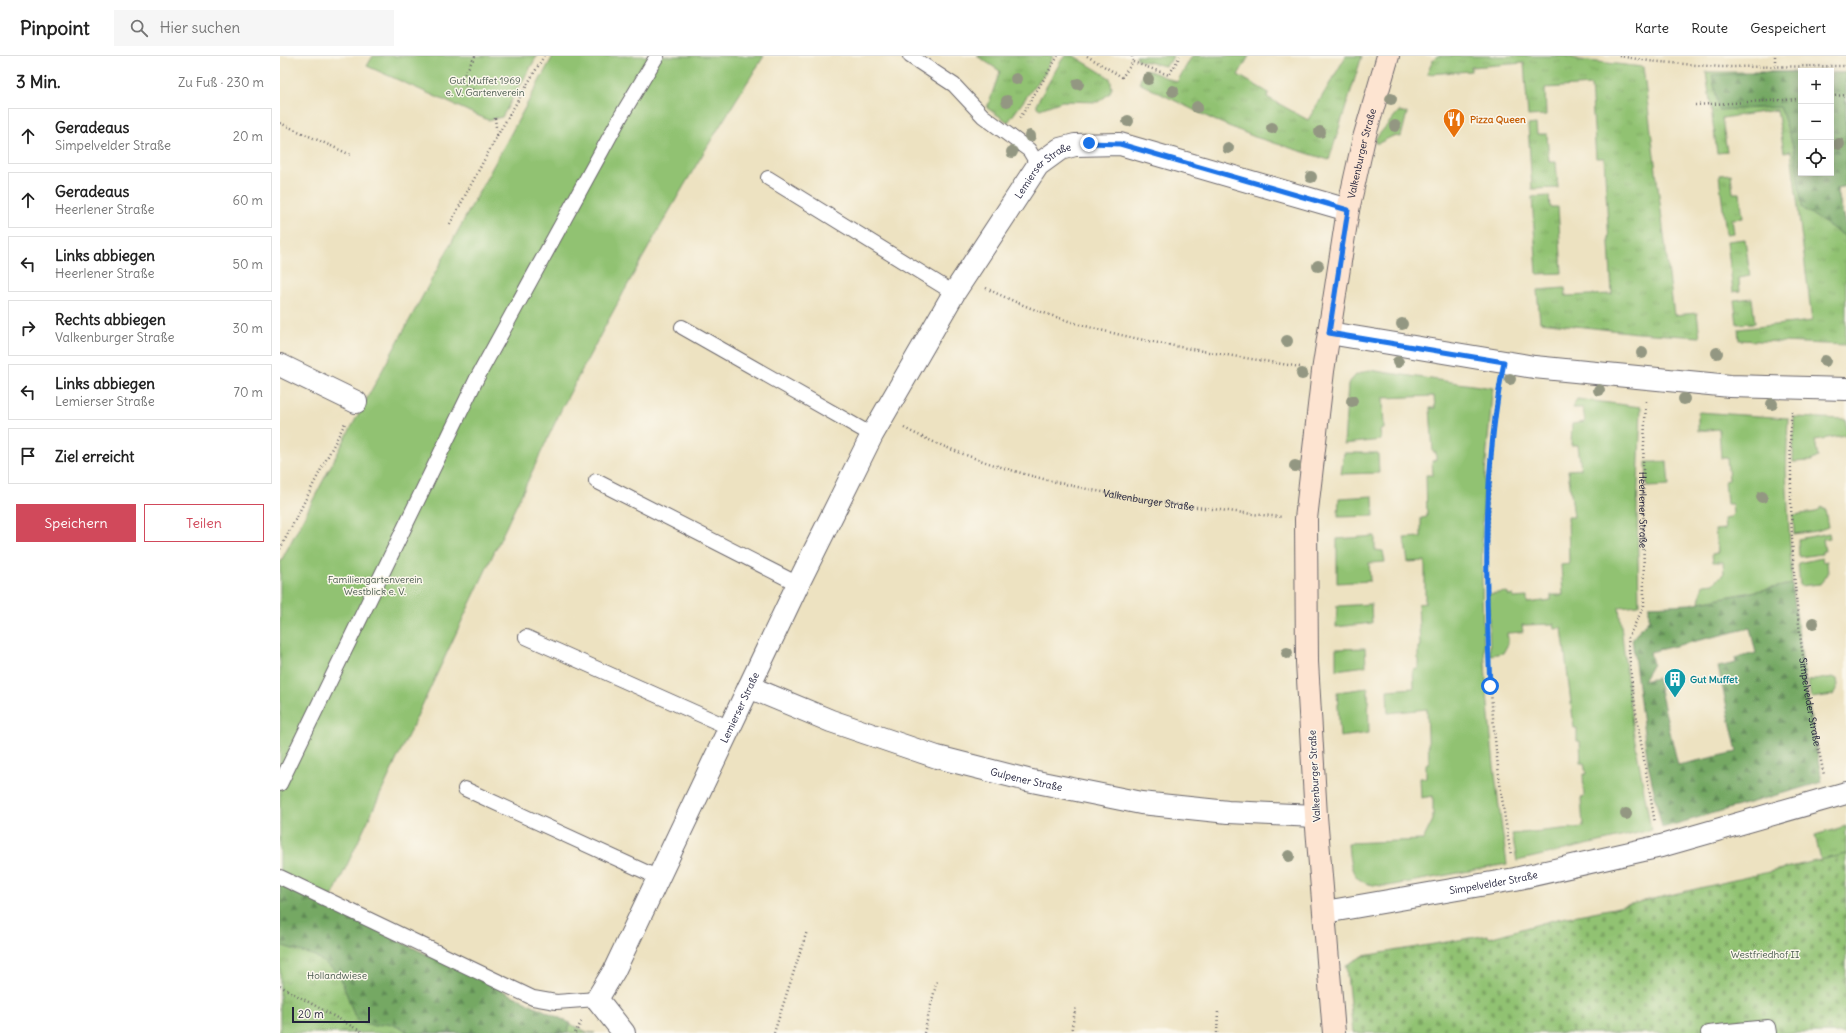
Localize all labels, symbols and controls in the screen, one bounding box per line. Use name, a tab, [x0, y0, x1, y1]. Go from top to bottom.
search box	[114, 10, 394, 46]
text: Pinpoint	[20, 16, 90, 40]
icon: search	[128, 17, 150, 39]
text: Hier suchen	[160, 18, 240, 37]
text: Karte	[1635, 19, 1669, 37]
text: Route	[1691, 19, 1728, 37]
text: Gespeichert	[1750, 19, 1826, 37]
map controls	[1798, 68, 1834, 176]
button: +	[1798, 68, 1834, 104]
text: 3 Min.	[16, 71, 61, 93]
text: Zu Fuß · 230 m	[178, 74, 264, 91]
park label: Gut Muffet 1969 e. V. Gartenverein	[446, 74, 525, 99]
button: −	[1798, 104, 1834, 140]
restaurant icon: Pizza Queen	[1441, 106, 1467, 139]
street label: Valkenburger Straße	[1345, 107, 1379, 200]
place label: Pizza Queen	[1470, 113, 1526, 126]
text: Geradeaus	[55, 118, 129, 137]
icon: ahead	[17, 125, 39, 147]
text: 20 m	[233, 128, 263, 145]
route end	[1080, 134, 1098, 152]
text: Simpelvelder Straße	[55, 137, 171, 154]
street label: Lemierser Straße	[1012, 140, 1072, 201]
button: locate	[1798, 140, 1834, 176]
text: Geradeaus	[55, 182, 129, 201]
icon: ahead	[17, 189, 39, 211]
text: 60 m	[232, 192, 263, 209]
text: Heerlener Straße	[55, 201, 154, 218]
text: Links abbiegen	[55, 246, 155, 265]
icon: left	[17, 253, 39, 275]
text: 50 m	[232, 256, 263, 273]
text: Heerlener Straße	[55, 265, 154, 282]
text: Rechts abbiegen	[55, 310, 166, 329]
icon: right	[17, 317, 39, 339]
text: 30 m	[233, 320, 263, 337]
text: Valkenburger Straße	[55, 329, 175, 346]
text: Links abbiegen	[55, 374, 155, 393]
icon: left	[17, 381, 39, 403]
text: 70 m	[234, 384, 263, 401]
text: Lemierser Straße	[55, 393, 155, 410]
icon: arrive	[17, 445, 39, 467]
text: Ziel erreicht	[55, 447, 134, 466]
street label: Heerlener Straße	[1636, 472, 1650, 548]
street label: Valkenburger Straße	[1102, 486, 1195, 514]
button: Speichern	[16, 504, 136, 542]
button: Teilen	[144, 504, 264, 542]
park label: Familiengartenverein Westblick e. V.	[328, 573, 423, 598]
street label: Simpelvelder Straße	[1796, 657, 1824, 747]
building icon: Gut Muffet	[1662, 666, 1688, 699]
street label: Lemierser Straße	[717, 670, 762, 745]
place label: Gut Muffet	[1690, 673, 1738, 686]
route start	[1481, 677, 1499, 695]
street label: Valkenburger Straße	[1306, 730, 1323, 822]
street label: Gulpener Straße	[989, 765, 1064, 794]
street label: Simpelvelder Straße	[1448, 868, 1539, 897]
park label: Westfriedhof II	[1731, 948, 1799, 961]
park label: Hollandwiese	[307, 969, 367, 982]
scale bar	[292, 1005, 370, 1024]
text: 20 m	[298, 1007, 324, 1021]

